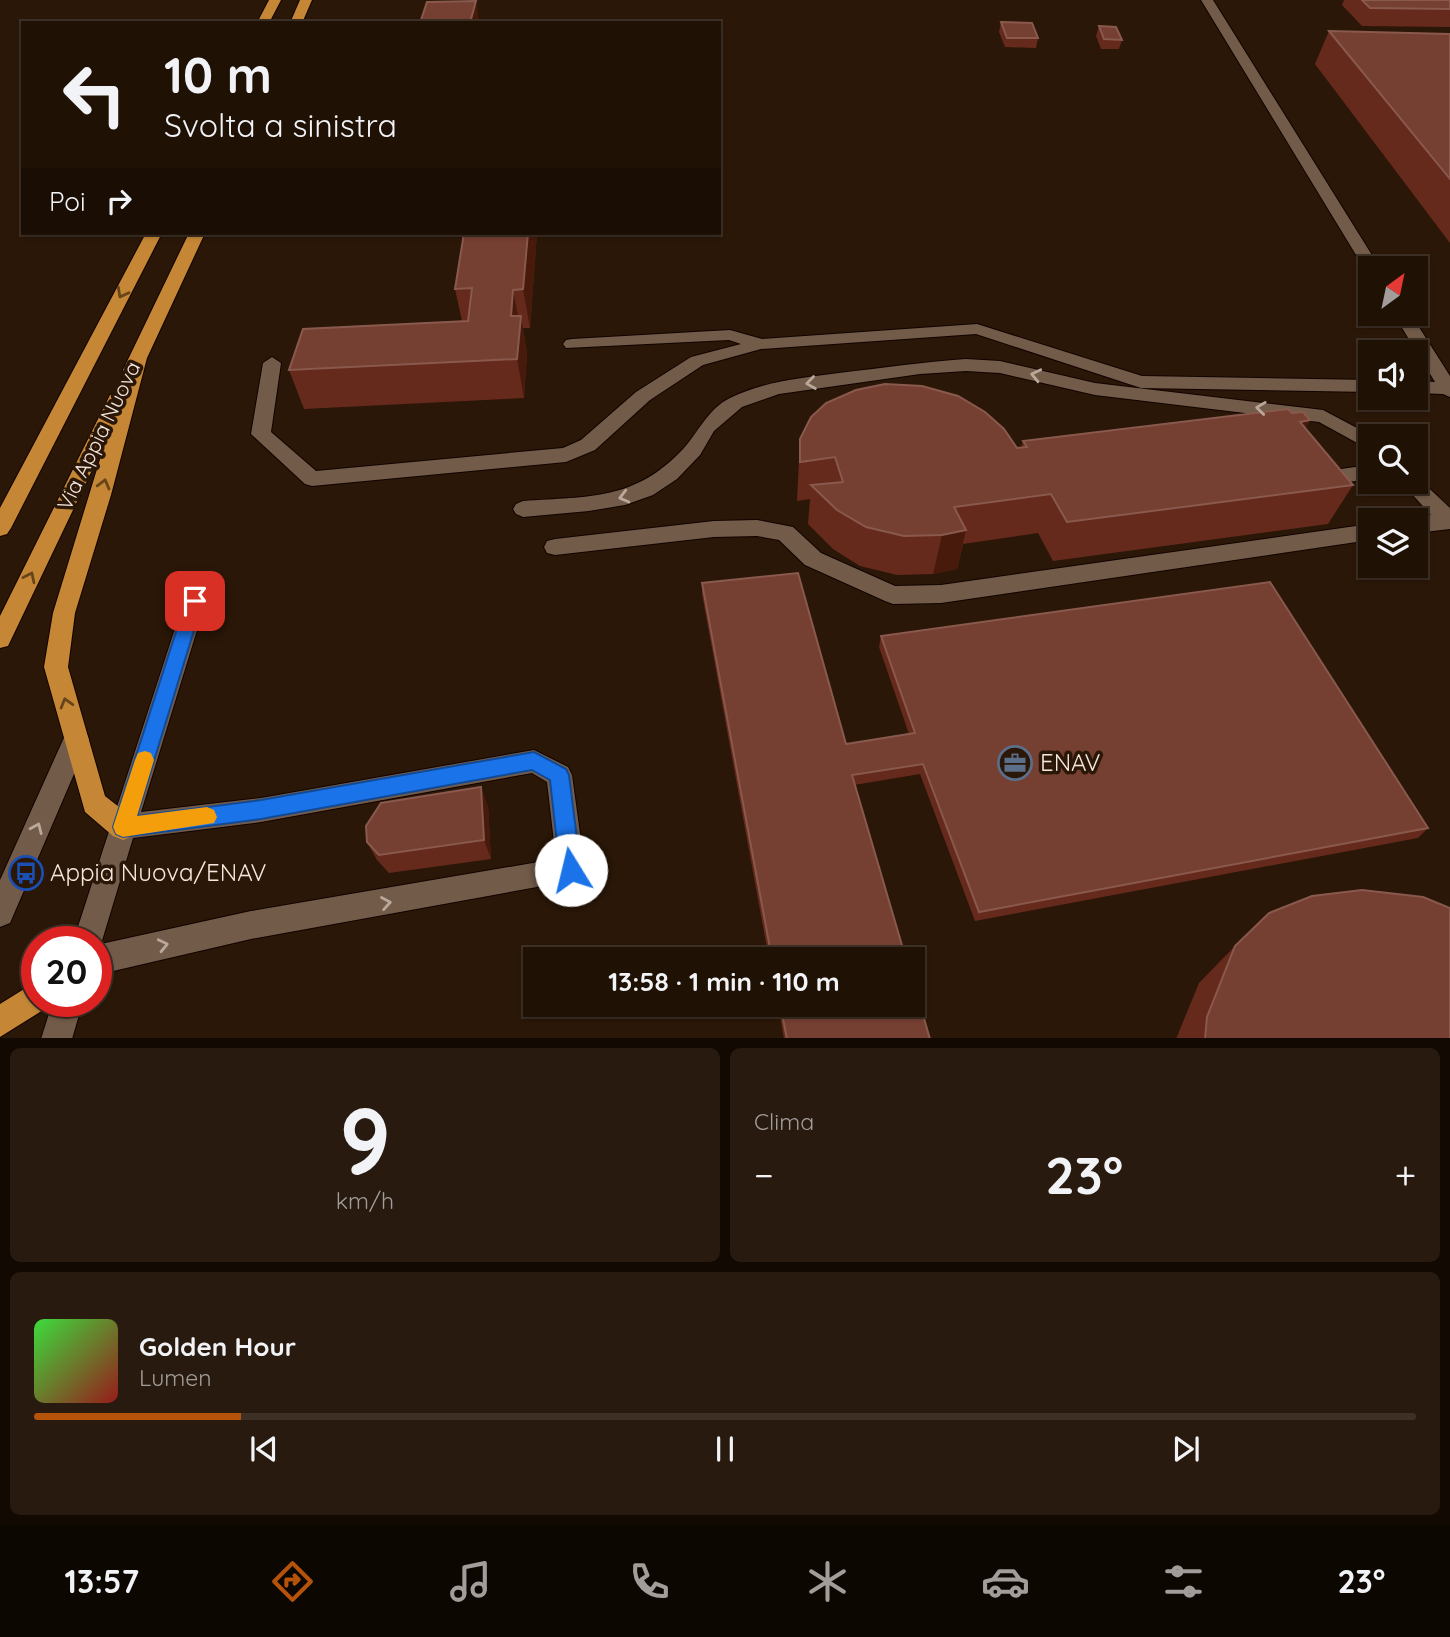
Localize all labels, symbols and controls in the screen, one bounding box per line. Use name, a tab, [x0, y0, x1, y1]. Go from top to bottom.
text: 10 m	[164, 44, 272, 105]
icon: left	[49, 49, 140, 140]
text: Svolta a sinistra	[164, 105, 397, 145]
icon: right	[100, 182, 138, 220]
text: Poi	[49, 185, 86, 218]
north arrow	[1358, 256, 1428, 326]
map controls	[1358, 256, 1428, 578]
one-way arrow	[117, 286, 131, 298]
button: sound	[1358, 340, 1428, 410]
street label: Via Appia Nuova	[51, 357, 145, 514]
one-way arrow	[1030, 369, 1042, 383]
one-way arrow	[805, 375, 816, 390]
one-way arrow	[1255, 401, 1266, 416]
button: search	[1358, 424, 1428, 494]
one-way arrow	[96, 478, 110, 490]
one-way arrow	[618, 489, 630, 503]
button: layers	[1358, 508, 1428, 578]
pin	[165, 571, 225, 631]
one-way arrow	[22, 572, 36, 584]
icon: arrive	[176, 582, 214, 620]
one-way arrow	[60, 697, 75, 709]
office icon: ENAV	[996, 744, 1034, 782]
place label: ENAV	[1040, 747, 1100, 777]
one-way arrow	[29, 823, 43, 835]
position arrow	[534, 833, 608, 907]
bus stop icon: Appia Nuova/ENAV	[7, 854, 45, 892]
place label: Appia Nuova/ENAV	[50, 857, 266, 887]
one-way arrow	[380, 896, 392, 911]
speed limit sign: 20	[21, 926, 112, 1017]
one-way arrow	[157, 939, 169, 954]
text: 13:58 · 1 min · 110 m	[608, 965, 840, 998]
text: 9	[339, 1083, 391, 1197]
text: Clima	[754, 1107, 814, 1136]
text: 23°	[1045, 1142, 1123, 1207]
text: −	[754, 1151, 774, 1199]
text: +	[1395, 1151, 1416, 1199]
text: km/h	[336, 1186, 394, 1215]
text: Golden Hour	[139, 1330, 296, 1363]
text: Lumen	[139, 1363, 212, 1392]
icon: previous	[245, 1430, 283, 1468]
icon: pause	[706, 1430, 744, 1468]
icon: next	[1167, 1430, 1205, 1468]
icon: directions	[268, 1557, 317, 1606]
icon: music	[446, 1557, 495, 1606]
icon: phone	[625, 1557, 674, 1606]
icon: climate	[803, 1557, 852, 1606]
icon: car	[981, 1557, 1030, 1606]
icon: filters	[1159, 1557, 1208, 1606]
text: 13:57	[65, 1561, 139, 1601]
text: 23°	[1337, 1561, 1385, 1601]

